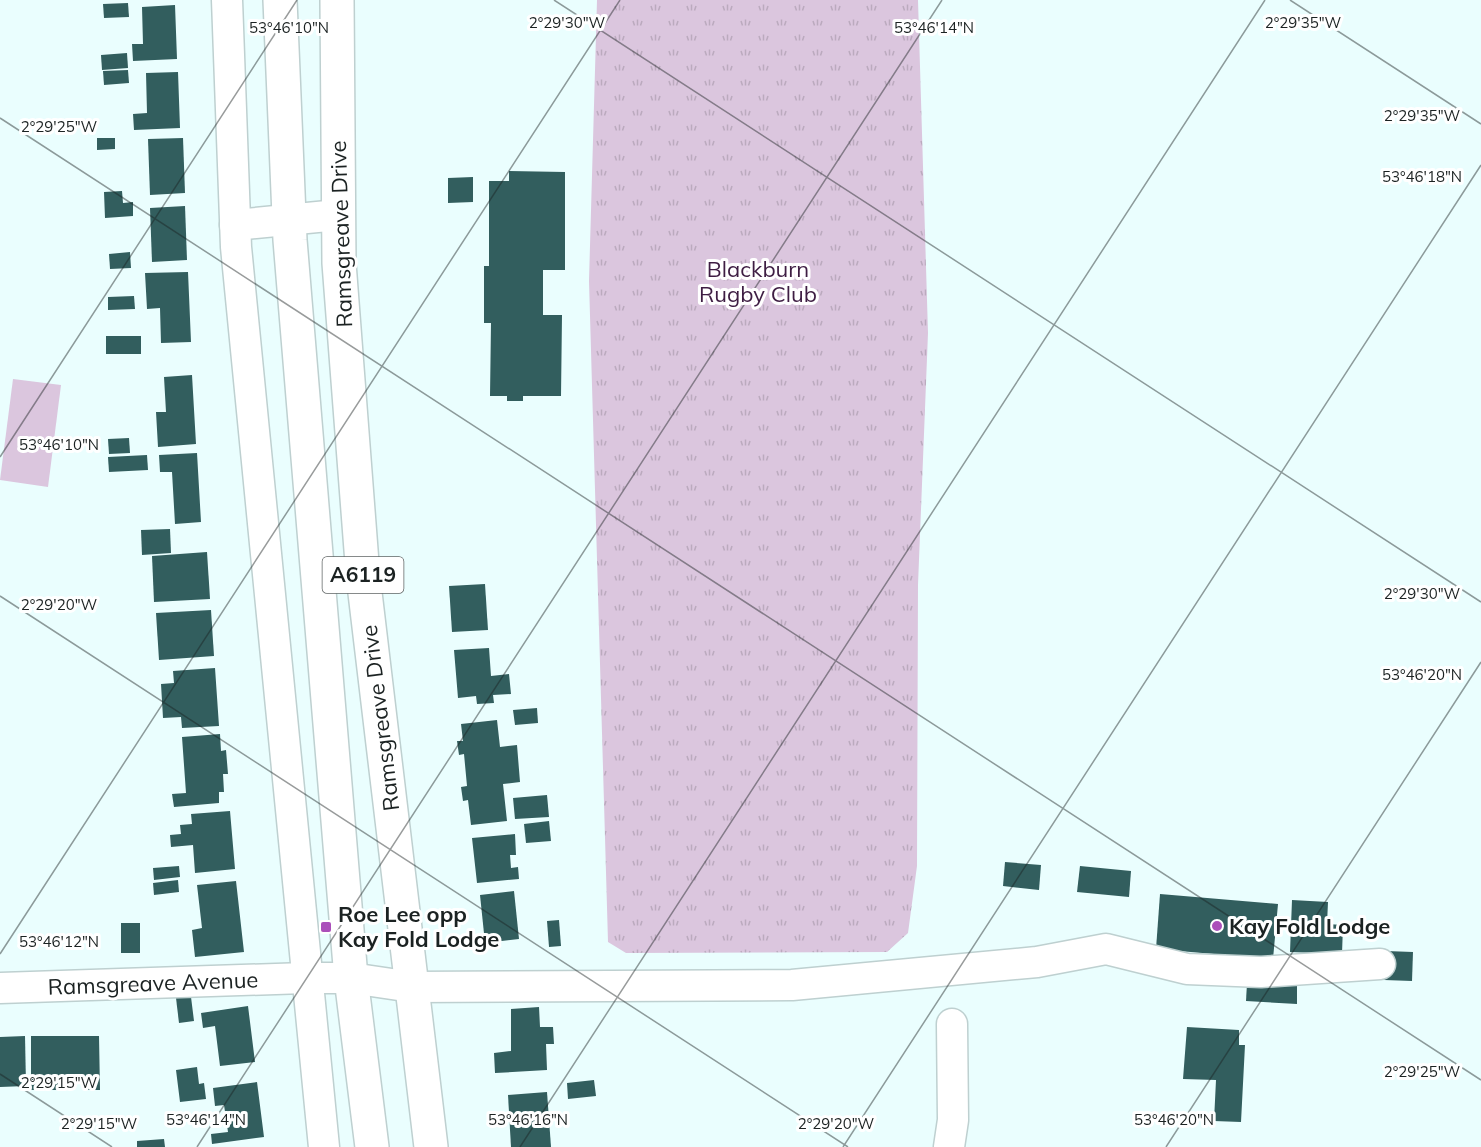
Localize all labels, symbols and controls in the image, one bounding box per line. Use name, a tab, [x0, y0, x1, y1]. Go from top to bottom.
text: 2°29'30"W	[529, 13, 606, 32]
text: 2°29'35"W	[1265, 13, 1342, 32]
text: 53°46'10"N	[249, 18, 329, 37]
text: 53°46'14"N	[894, 18, 974, 37]
text: 2°29'35"W	[1384, 106, 1461, 125]
text: 2°29'25"W	[21, 117, 98, 136]
street label: Ramsgreave Drive	[324, 140, 358, 328]
text: 53°46'18"N	[1382, 167, 1462, 186]
park label: Blackburn Rugby Club	[699, 255, 817, 308]
text: 53°46'10"N	[19, 435, 99, 454]
road number: A6119	[322, 557, 404, 593]
text: 2°29'30"W	[1384, 584, 1461, 603]
text: 2°29'20"W	[21, 595, 98, 614]
street label: Ramsgreave Drive	[355, 623, 405, 813]
text: 53°46'20"N	[1382, 665, 1462, 684]
place label: Roe Lee opp Kay Fold Lodge	[338, 900, 499, 953]
place label: Kay Fold Lodge	[1229, 912, 1390, 940]
marker: Kay Fold Lodge	[1210, 919, 1224, 933]
marker: Roe Lee opp Kay Fold Lodge	[319, 920, 333, 934]
text: 53°46'12"N	[19, 932, 99, 951]
street label: Ramsgreave Avenue	[47, 965, 259, 1001]
text: 2°29'25"W	[1384, 1062, 1461, 1081]
text: 2°29'15"W	[21, 1073, 98, 1092]
text: 53°46'14"N	[166, 1110, 246, 1129]
text: 53°46'16"N	[488, 1110, 568, 1129]
text: 53°46'20"N	[1134, 1110, 1214, 1129]
text: 2°29'15"W	[61, 1114, 138, 1133]
text: 2°29'20"W	[798, 1114, 875, 1133]

